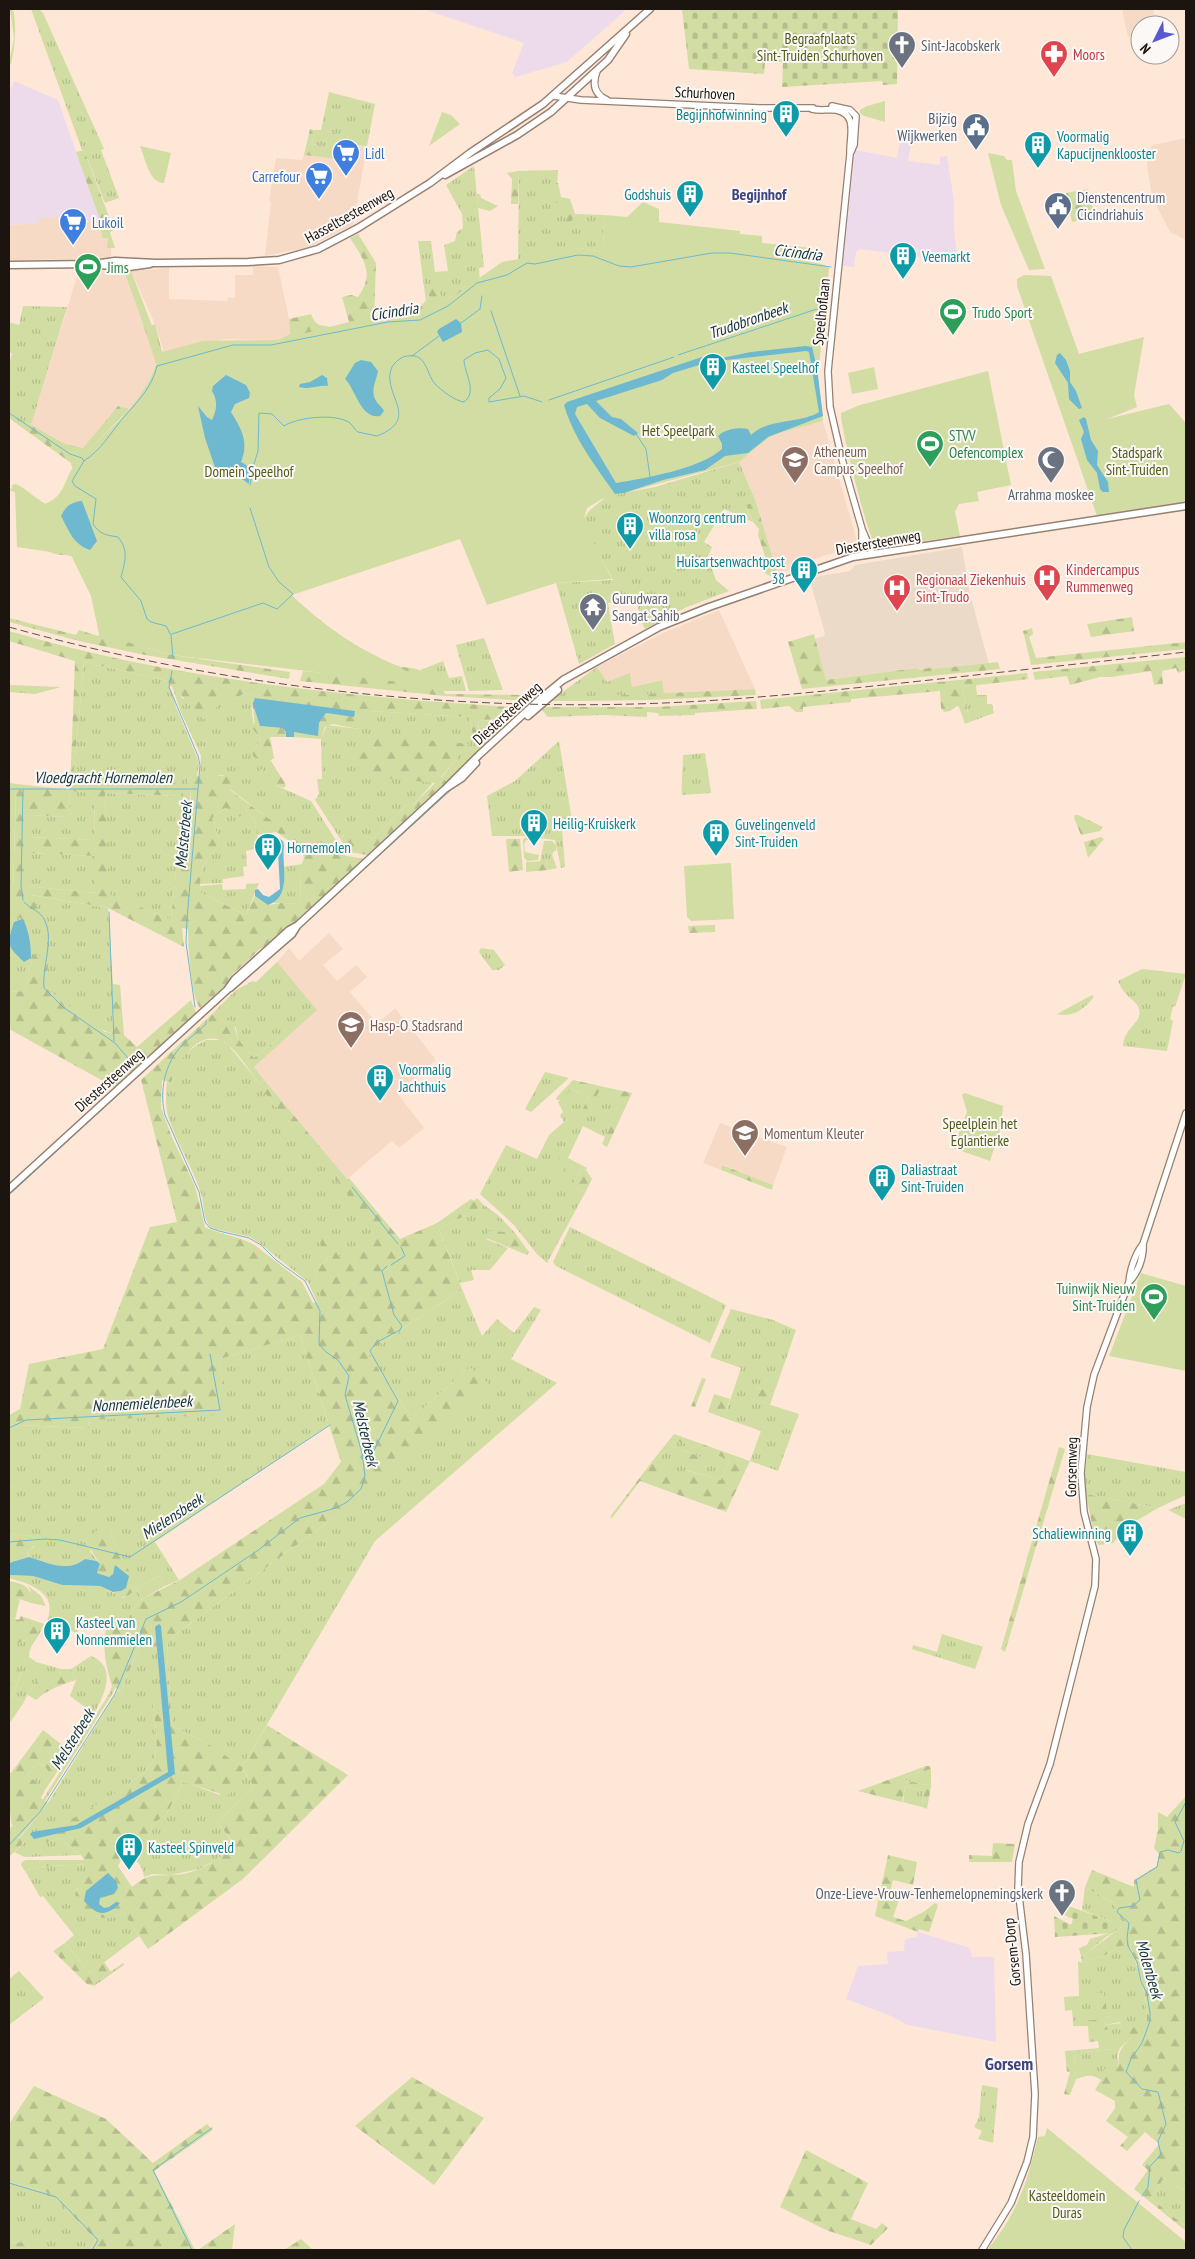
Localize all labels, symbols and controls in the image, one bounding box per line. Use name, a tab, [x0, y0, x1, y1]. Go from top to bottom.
north arrow	[1130, 15, 1180, 65]
park label: Begraafplaats Sint-Truiden Schurhoven	[757, 29, 883, 65]
church icon: Sint-Jacobskerk	[887, 30, 917, 69]
place label: Sint-Jacobskerk	[921, 36, 1000, 55]
pharmacy icon: Moors	[1039, 39, 1069, 78]
text: N	[1136, 40, 1155, 58]
place label: Moors	[1073, 45, 1105, 64]
street label: Schurhoven	[674, 82, 736, 104]
building icon: Begijnhofwinning	[771, 99, 801, 138]
place label: Begijnhofwinning	[676, 105, 767, 124]
place label: Bijzig Wijkwerken	[897, 109, 957, 145]
public building icon: Bijzig Wijkwerken	[961, 112, 991, 151]
place label: Voormalig Kapucijnenklooster	[1056, 127, 1157, 163]
building icon: Voormalig Kapucijnenklooster	[1023, 130, 1053, 169]
supermarket icon: Lidl	[331, 138, 361, 177]
place label: Lidl	[365, 144, 385, 163]
supermarket icon: Carrefour	[304, 161, 334, 200]
place label: Carrefour	[252, 167, 301, 186]
building icon: Godshuis	[675, 179, 705, 218]
street label: Hasseltsesteenweg	[301, 183, 397, 247]
district label: Begijnhof	[732, 184, 787, 204]
place label: Godshuis	[624, 185, 671, 204]
place label: Dienstencentrum Cicindriahuis	[1077, 188, 1165, 224]
public building icon: Dienstencentrum Cicindriahuis	[1043, 191, 1073, 230]
supermarket icon: Lukoil	[58, 207, 88, 246]
place label: Lukoil	[92, 213, 124, 232]
water label: Cicindria	[773, 239, 825, 265]
building icon: Veemarkt	[888, 241, 918, 280]
place label: Veemarkt	[921, 247, 970, 266]
sports icon: Jims	[73, 252, 103, 291]
place label: Jims	[106, 258, 129, 277]
street label: Speelhoflaan	[808, 277, 834, 347]
water label: Cicindria	[369, 297, 421, 325]
water label: Trudobronbeek	[706, 297, 792, 343]
sports icon: Trudo Sport	[938, 297, 968, 336]
place label: Trudo Sport	[972, 303, 1032, 322]
building icon: Kasteel Speelhof	[698, 352, 728, 391]
place label: Kasteel Speelhof	[732, 358, 820, 377]
park label: Het Speelpark	[642, 421, 715, 440]
place label: STVV Oefencomplex	[949, 426, 1023, 462]
sports icon: STVV Oefencomplex	[915, 429, 945, 468]
place label: Atheneum Campus Speelhof	[814, 442, 904, 478]
park label: Stadspark Sint-Truiden	[1106, 443, 1168, 479]
school or university icon: Atheneum Campus Speelhof	[780, 445, 810, 484]
mosque icon: Arrahma moskee	[1036, 445, 1066, 484]
park label: Domein Speelhof	[205, 462, 295, 481]
place label: Arrahma moskee	[1008, 485, 1094, 504]
place label: Woonzorg centrum villa rosa	[649, 508, 746, 544]
building icon: Woonzorg centrum villa rosa	[615, 511, 645, 550]
street label: Diestersteenweg	[834, 525, 922, 559]
place label: Huisartsenwachtpost 38	[677, 552, 785, 588]
building icon: Huisartsenwachtpost 38	[789, 555, 819, 594]
place label: Kindercampus Rummenweg	[1066, 560, 1139, 596]
hospital icon: Kindercampus Rummenweg	[1032, 563, 1062, 602]
place label: Regionaal Ziekenhuis Sint-Trudo	[916, 570, 1026, 606]
hospital icon: Regionaal Ziekenhuis Sint-Trudo	[882, 573, 912, 612]
place label: Gurudwara Sangat Sahib	[612, 589, 680, 625]
temple icon: Gurudwara Sangat Sahib	[578, 592, 608, 631]
street label: Diestersteenweg	[469, 677, 545, 749]
water label: Vloedgracht Hornemolen	[34, 767, 173, 787]
water label: Melsterbeek	[170, 799, 196, 869]
building icon: Heilig-Kruiskerk	[519, 808, 549, 847]
place label: Heilig-Kruiskerk	[553, 814, 636, 833]
place label: Guvelingenveld Sint-Truiden	[735, 815, 816, 851]
building icon: Guvelingenveld Sint-Truiden	[701, 818, 731, 857]
building icon: Hornemolen	[253, 832, 283, 871]
place label: Hornemolen	[287, 838, 351, 857]
school or university icon: Hasp-O Stadsrand	[336, 1010, 366, 1049]
place label: Hasp-O Stadsrand	[370, 1016, 463, 1035]
street label: Diestersteenweg	[71, 1044, 147, 1116]
place label: Voormalig Jachthuis	[398, 1060, 451, 1096]
building icon: Voormalig Jachthuis	[365, 1063, 395, 1102]
park label: Speelplein het Eglantierke	[943, 1114, 1017, 1150]
school or university icon: Momentum Kleuter	[730, 1118, 760, 1157]
place label: Momentum Kleuter	[764, 1124, 865, 1143]
place label: Daliastraat Sint-Truiden	[901, 1160, 964, 1196]
building icon: Daliastraat Sint-Truiden	[867, 1163, 897, 1202]
place label: Tuinwijk Nieuw Sint-Truiden	[1056, 1279, 1135, 1315]
sports icon: Tuinwijk Nieuw Sint-Truiden	[1139, 1282, 1169, 1321]
water label: Nonnemielenbeek	[91, 1390, 194, 1416]
water label: Melsterbeek	[349, 1398, 384, 1470]
street label: Gorsemweg	[1061, 1437, 1081, 1497]
water label: Mielensbeek	[138, 1488, 208, 1543]
building icon: Schaliewinning	[1115, 1518, 1145, 1557]
place label: Schaliewinning	[1032, 1524, 1111, 1543]
place label: Kasteel van Nonnenmielen	[76, 1613, 152, 1649]
building icon: Kasteel van Nonnenmielen	[42, 1616, 72, 1655]
water label: Melsterbeek	[46, 1704, 99, 1773]
building icon: Kasteel Spinveld	[114, 1832, 144, 1871]
place label: Kasteel Spinveld	[148, 1838, 234, 1857]
church icon: Onze-Lieve-Vrouw-Tenhemelopnemingskerk	[1047, 1878, 1077, 1917]
place label: Onze-Lieve-Vrouw-Tenhemelopnemingskerk	[815, 1884, 1043, 1903]
street label: Gorsem-Dorp	[999, 1917, 1025, 1987]
water label: Molenbeek	[1132, 1937, 1168, 2003]
district label: Gorsem	[985, 2052, 1033, 2075]
park label: Kasteeldomein Duras	[1029, 2186, 1105, 2222]

